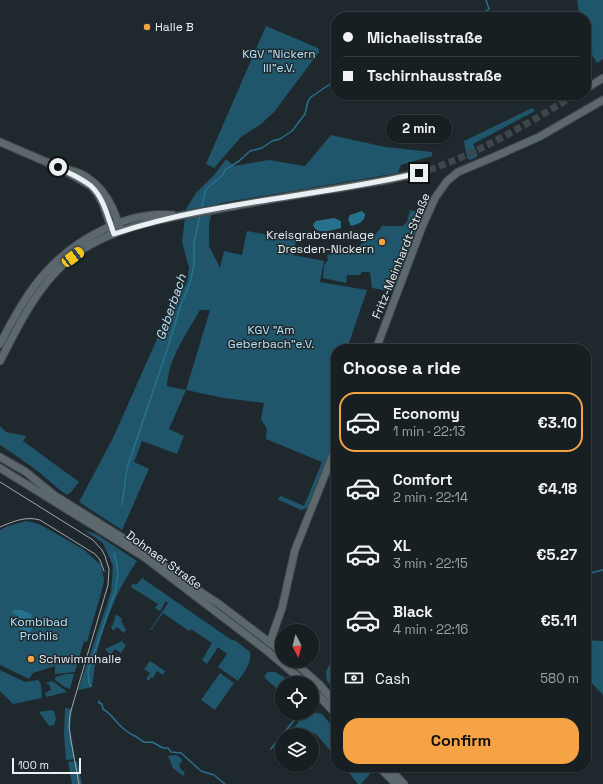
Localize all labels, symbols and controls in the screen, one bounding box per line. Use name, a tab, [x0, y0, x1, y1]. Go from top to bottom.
place label: Halle B	[155, 19, 194, 35]
marker: Halle B	[142, 22, 152, 32]
text: Michaelisstraße	[367, 28, 483, 47]
park label: KGV "Nickern III"e.V.	[242, 46, 316, 76]
text: Tschirnhausstraße	[367, 66, 502, 85]
callout: 2 min	[386, 115, 452, 143]
text: 2 min	[402, 120, 436, 137]
route start	[49, 158, 67, 176]
route end	[410, 164, 428, 182]
street label: Fritz-Meinhardt-Straße	[368, 191, 434, 321]
place label: Kreisgrabenanlage Dresden-Nickern	[266, 227, 374, 257]
marker: Kreisgrabenanlage Dresden-Nickern	[377, 237, 387, 247]
car	[60, 245, 86, 269]
water label: Geberbach	[152, 271, 191, 342]
park label: KGV "Am Geberbach"e.V.	[228, 322, 314, 352]
text: Choose a ride	[343, 356, 461, 379]
icon: car	[345, 404, 381, 440]
text: Economy	[393, 404, 460, 423]
text: €3.10	[538, 413, 577, 432]
text: 1 min · 22:13	[393, 423, 465, 440]
icon: car	[345, 470, 381, 506]
text: Comfort	[393, 470, 453, 489]
text: €4.18	[538, 479, 577, 498]
text: 2 min · 22:14	[393, 489, 468, 506]
street label: Dohnaer Straße	[123, 527, 205, 593]
icon: car	[345, 536, 381, 572]
text: XL	[393, 536, 411, 555]
text: €5.27	[536, 545, 577, 564]
text: 3 min · 22:15	[393, 555, 468, 572]
icon: car	[345, 602, 381, 638]
text: Black	[393, 602, 433, 621]
text: €5.11	[541, 611, 577, 630]
park label: Kombibad Prohlis	[10, 614, 68, 644]
text: 4 min · 22:16	[393, 621, 468, 638]
north arrow	[275, 624, 319, 668]
map controls	[275, 624, 319, 772]
place label: Schwimmhalle	[39, 651, 121, 667]
marker: Schwimmhalle	[26, 654, 36, 664]
icon: cash	[343, 667, 365, 689]
text: Cash	[375, 669, 410, 688]
text: 580 m	[540, 670, 579, 687]
button: locate	[275, 676, 319, 720]
button: Confirm	[343, 718, 579, 764]
button: layers	[275, 728, 319, 772]
scale bar	[12, 756, 81, 775]
text: 100 m	[18, 758, 49, 772]

